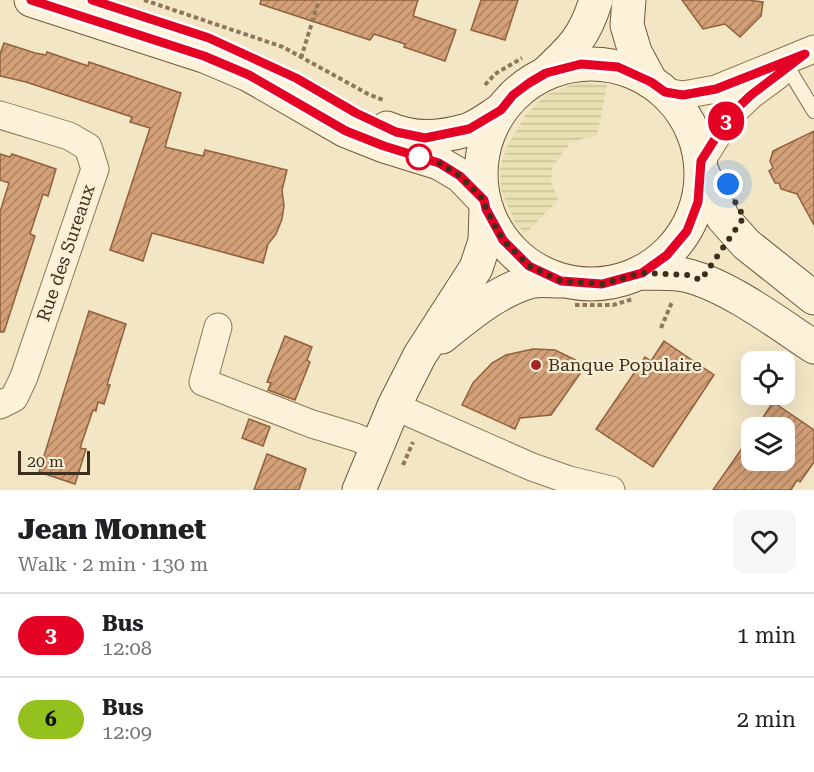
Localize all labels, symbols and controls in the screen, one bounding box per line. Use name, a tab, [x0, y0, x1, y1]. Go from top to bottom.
line badge: 3	[706, 102, 746, 140]
text: 3	[720, 109, 732, 133]
unlabelled marker	[406, 144, 432, 170]
your location	[713, 169, 743, 199]
street label: Rue des Sureaux	[32, 181, 99, 324]
map controls	[741, 351, 795, 471]
button: locate	[741, 351, 795, 405]
place label: Banque Populaire	[548, 354, 702, 375]
marker: Banque Populaire	[529, 358, 543, 372]
button: layers	[741, 417, 795, 471]
scale bar	[18, 448, 90, 475]
text: 20 m	[27, 452, 64, 471]
button: heart	[733, 510, 796, 573]
text: Jean Monnet	[18, 513, 206, 546]
text: Walk · 2 min · 130 m	[18, 552, 208, 576]
text: Bus	[102, 611, 144, 636]
text: 3	[45, 623, 57, 647]
text: 1 min	[737, 623, 796, 648]
text: 12:08	[102, 636, 152, 660]
text: Bus	[102, 695, 144, 720]
text: 6	[45, 707, 57, 731]
text: 2 min	[737, 707, 796, 732]
text: 12:09	[102, 720, 152, 744]

